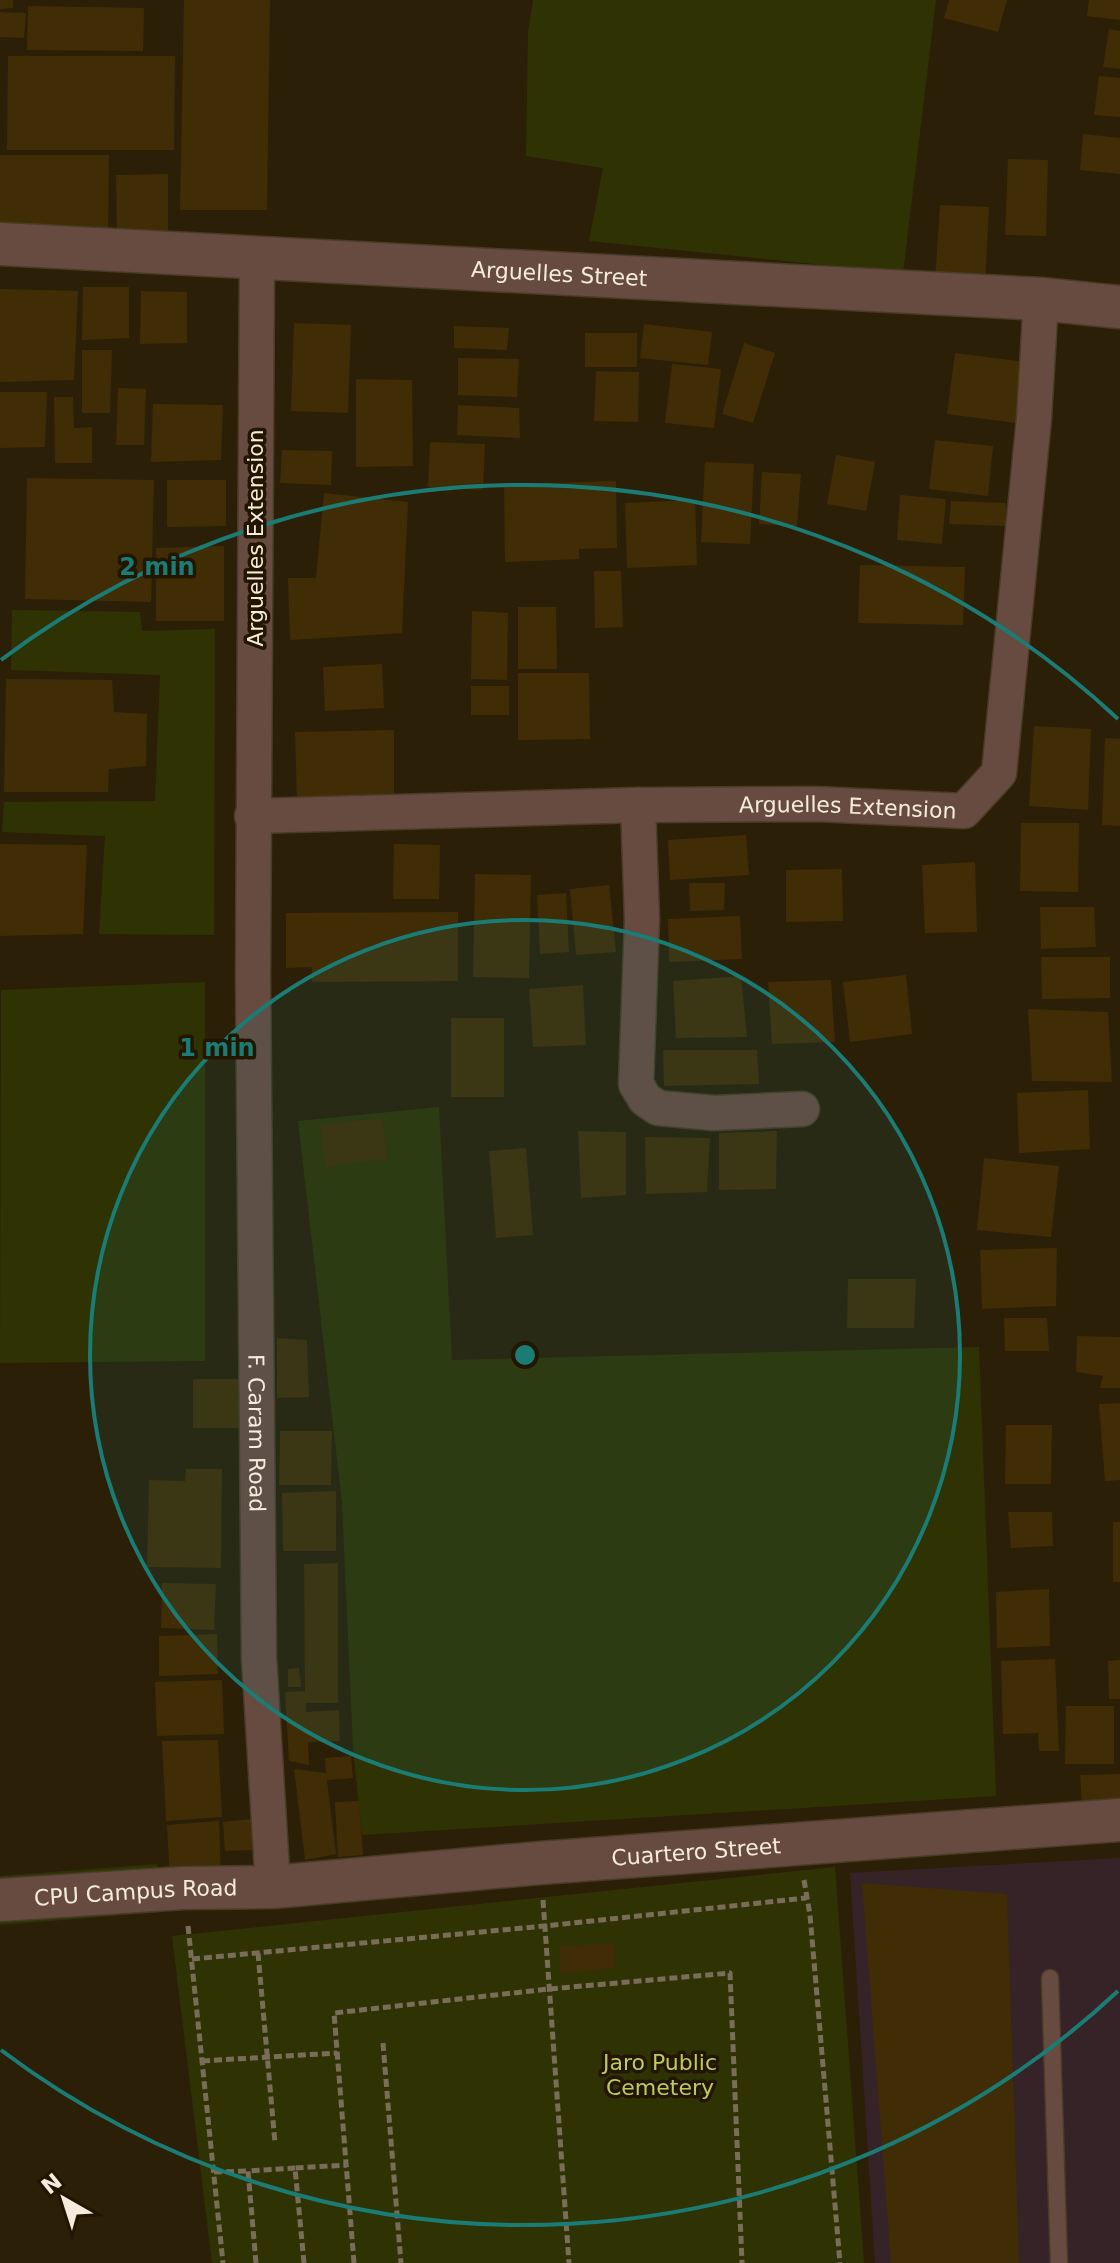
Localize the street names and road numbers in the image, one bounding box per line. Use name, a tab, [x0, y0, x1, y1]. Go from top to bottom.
street label: Arguelles Street	[470, 256, 648, 291]
street label: Arguelles Extension	[243, 429, 268, 647]
street label: Arguelles Extension	[739, 791, 957, 823]
street label: F. Caram Road	[244, 1354, 270, 1512]
street label: Cuartero Street	[610, 1833, 782, 1870]
street label: CPU Campus Road	[33, 1875, 238, 1910]

